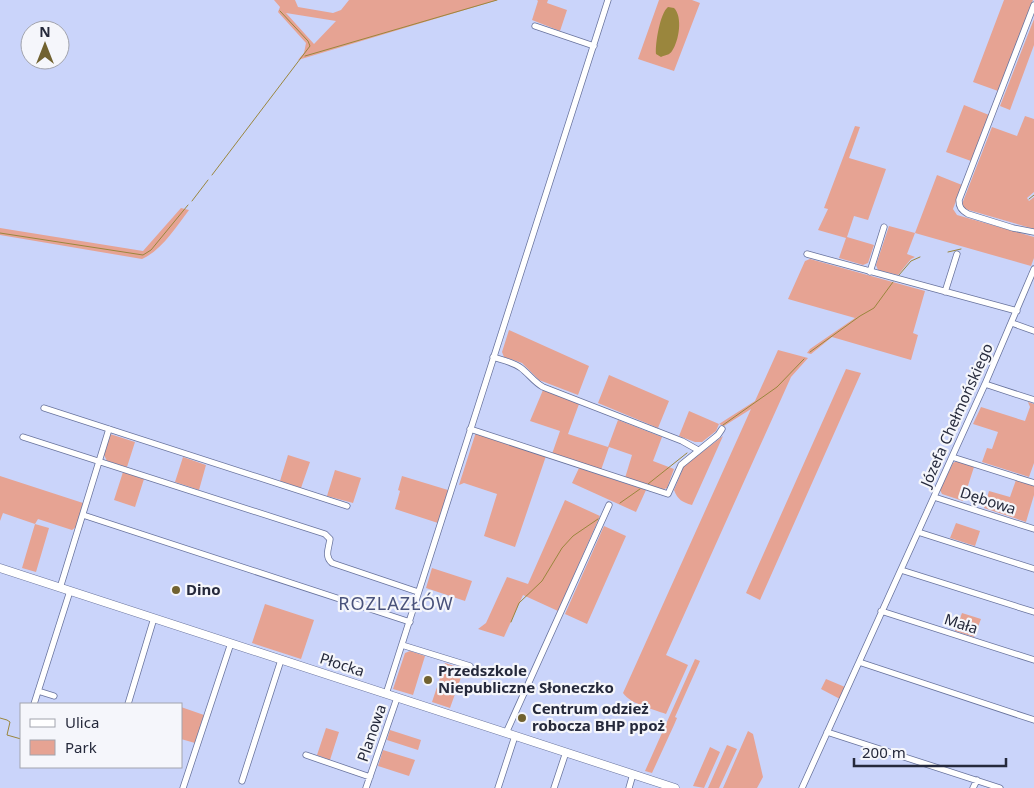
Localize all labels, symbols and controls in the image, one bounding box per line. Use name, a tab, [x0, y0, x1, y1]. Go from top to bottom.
north arrow	[20, 20, 70, 70]
text: N	[39, 22, 51, 41]
street label: Józefa Chełmońskiego	[915, 340, 997, 491]
street label: Dębowa	[958, 482, 1019, 518]
place label: Dino	[186, 579, 221, 599]
marker: Dino	[170, 584, 182, 596]
district label: ROZLAZŁÓW	[338, 591, 454, 615]
street label: Mała	[942, 608, 981, 638]
street label: Płocka	[318, 647, 367, 681]
place label: Przedszkole Niepubliczne Słoneczko	[438, 660, 614, 697]
marker: Przedszkole Niepubliczne Słoneczko	[422, 674, 434, 686]
place label: Centrum odzież robocza BHP ppoż	[532, 698, 665, 735]
street label: Planowa	[352, 701, 390, 764]
legend	[20, 703, 182, 768]
text: Ulica	[65, 712, 99, 732]
marker: Centrum odzież robocza BHP ppoż	[516, 712, 528, 724]
scale bar	[854, 736, 1006, 768]
text: Park	[65, 737, 97, 757]
text: 200 m	[862, 742, 906, 762]

